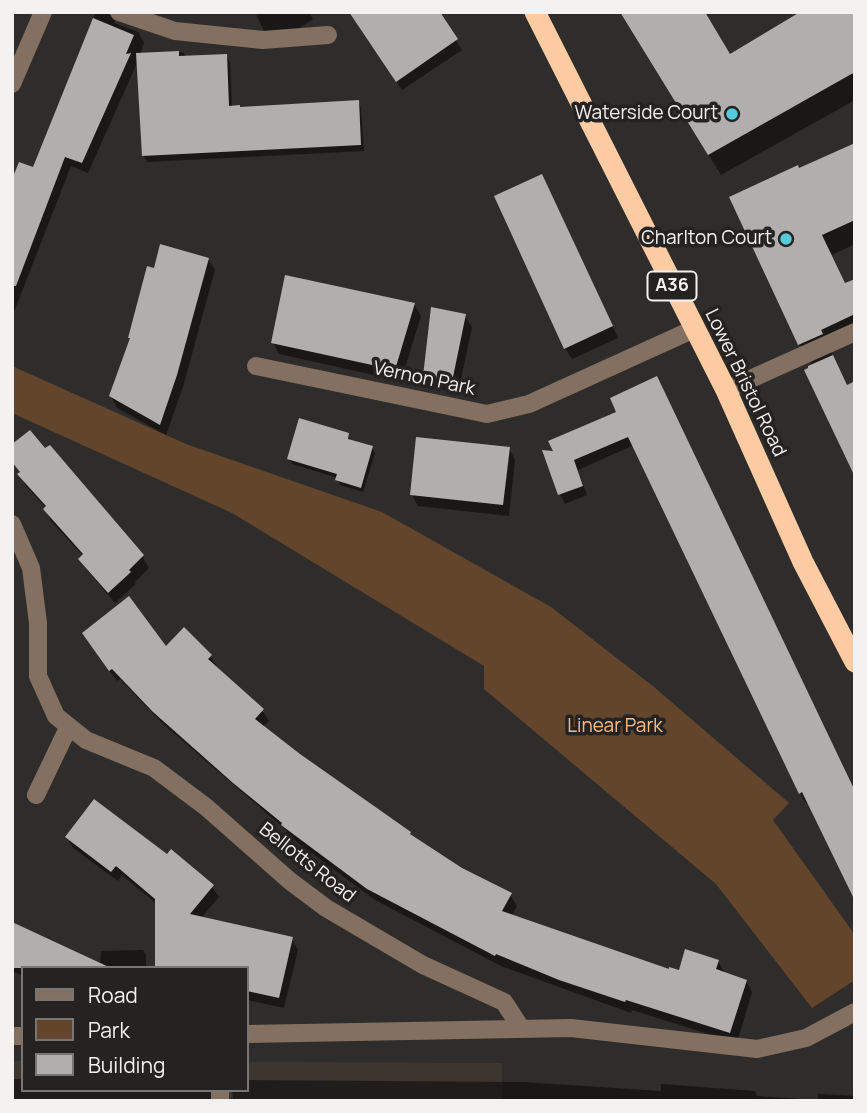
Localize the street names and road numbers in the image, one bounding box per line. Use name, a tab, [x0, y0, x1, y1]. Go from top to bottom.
road number: A36	[648, 272, 696, 300]
street label: Lower Bristol Road	[699, 306, 791, 460]
street label: Vernon Park	[371, 357, 477, 401]
street label: Bellotts Road	[254, 818, 360, 908]

